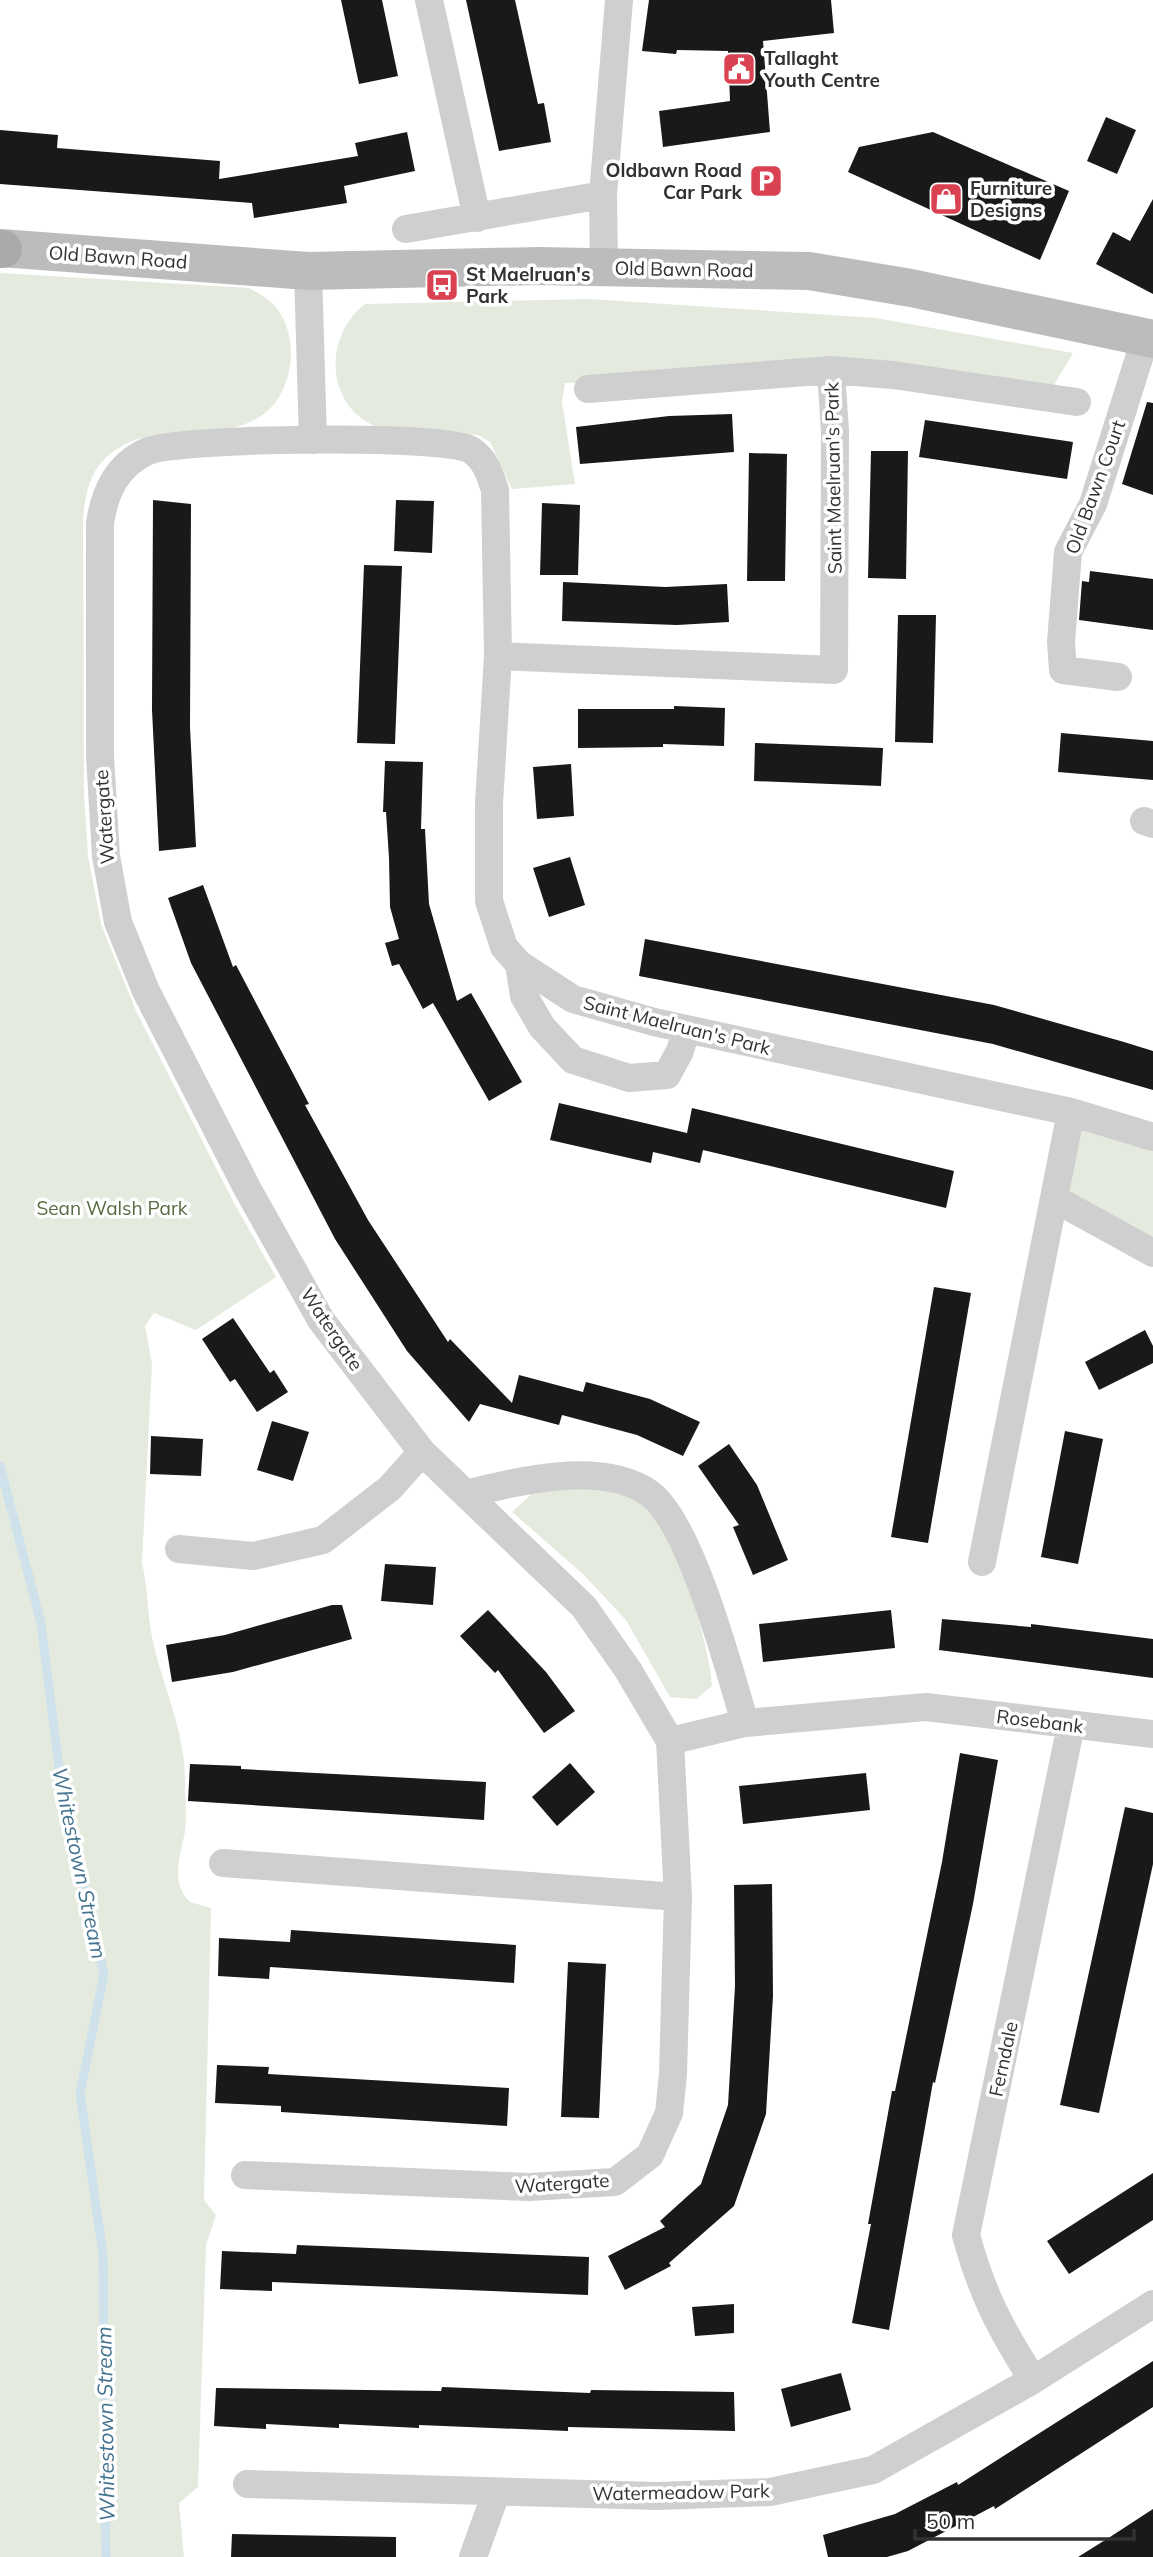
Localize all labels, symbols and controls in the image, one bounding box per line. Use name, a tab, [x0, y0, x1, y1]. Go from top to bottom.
place label: Tallaght Youth Centre	[763, 46, 880, 92]
public building icon: Tallaght Youth Centre	[720, 50, 758, 88]
place label: Oldbawn Road Car Park	[606, 158, 742, 204]
parking icon: Oldbawn Road Car Park	[747, 162, 785, 200]
place label: Furniture Designs	[970, 176, 1052, 222]
shop icon: Furniture Designs	[927, 180, 965, 218]
street label: Old Bawn Road	[48, 240, 188, 274]
street label: Old Bawn Road	[614, 256, 754, 282]
place label: St Maelruan's Park	[466, 262, 590, 308]
bus stop icon: St Maelruan's Park	[423, 266, 461, 304]
street label: Saint Maelruan's Park	[819, 382, 847, 574]
street label: Old Bawn Court	[1060, 417, 1130, 557]
street label: Watergate	[89, 769, 119, 865]
street label: Saint Maelruan's Park	[581, 990, 773, 1060]
park label: Sean Walsh Park	[36, 1196, 188, 1220]
street label: Watergate	[296, 1283, 368, 1375]
street label: Rosebank	[995, 1704, 1085, 1738]
water label: Whitestown Stream	[47, 1765, 113, 1961]
street label: Ferndale	[983, 2019, 1023, 2099]
street label: Watergate	[514, 2168, 610, 2198]
water label: Whitestown Stream	[90, 2326, 120, 2522]
street label: Watermeadow Park	[592, 2478, 770, 2506]
scale bar	[915, 2498, 1134, 2542]
text: 50 m	[926, 2508, 975, 2534]

